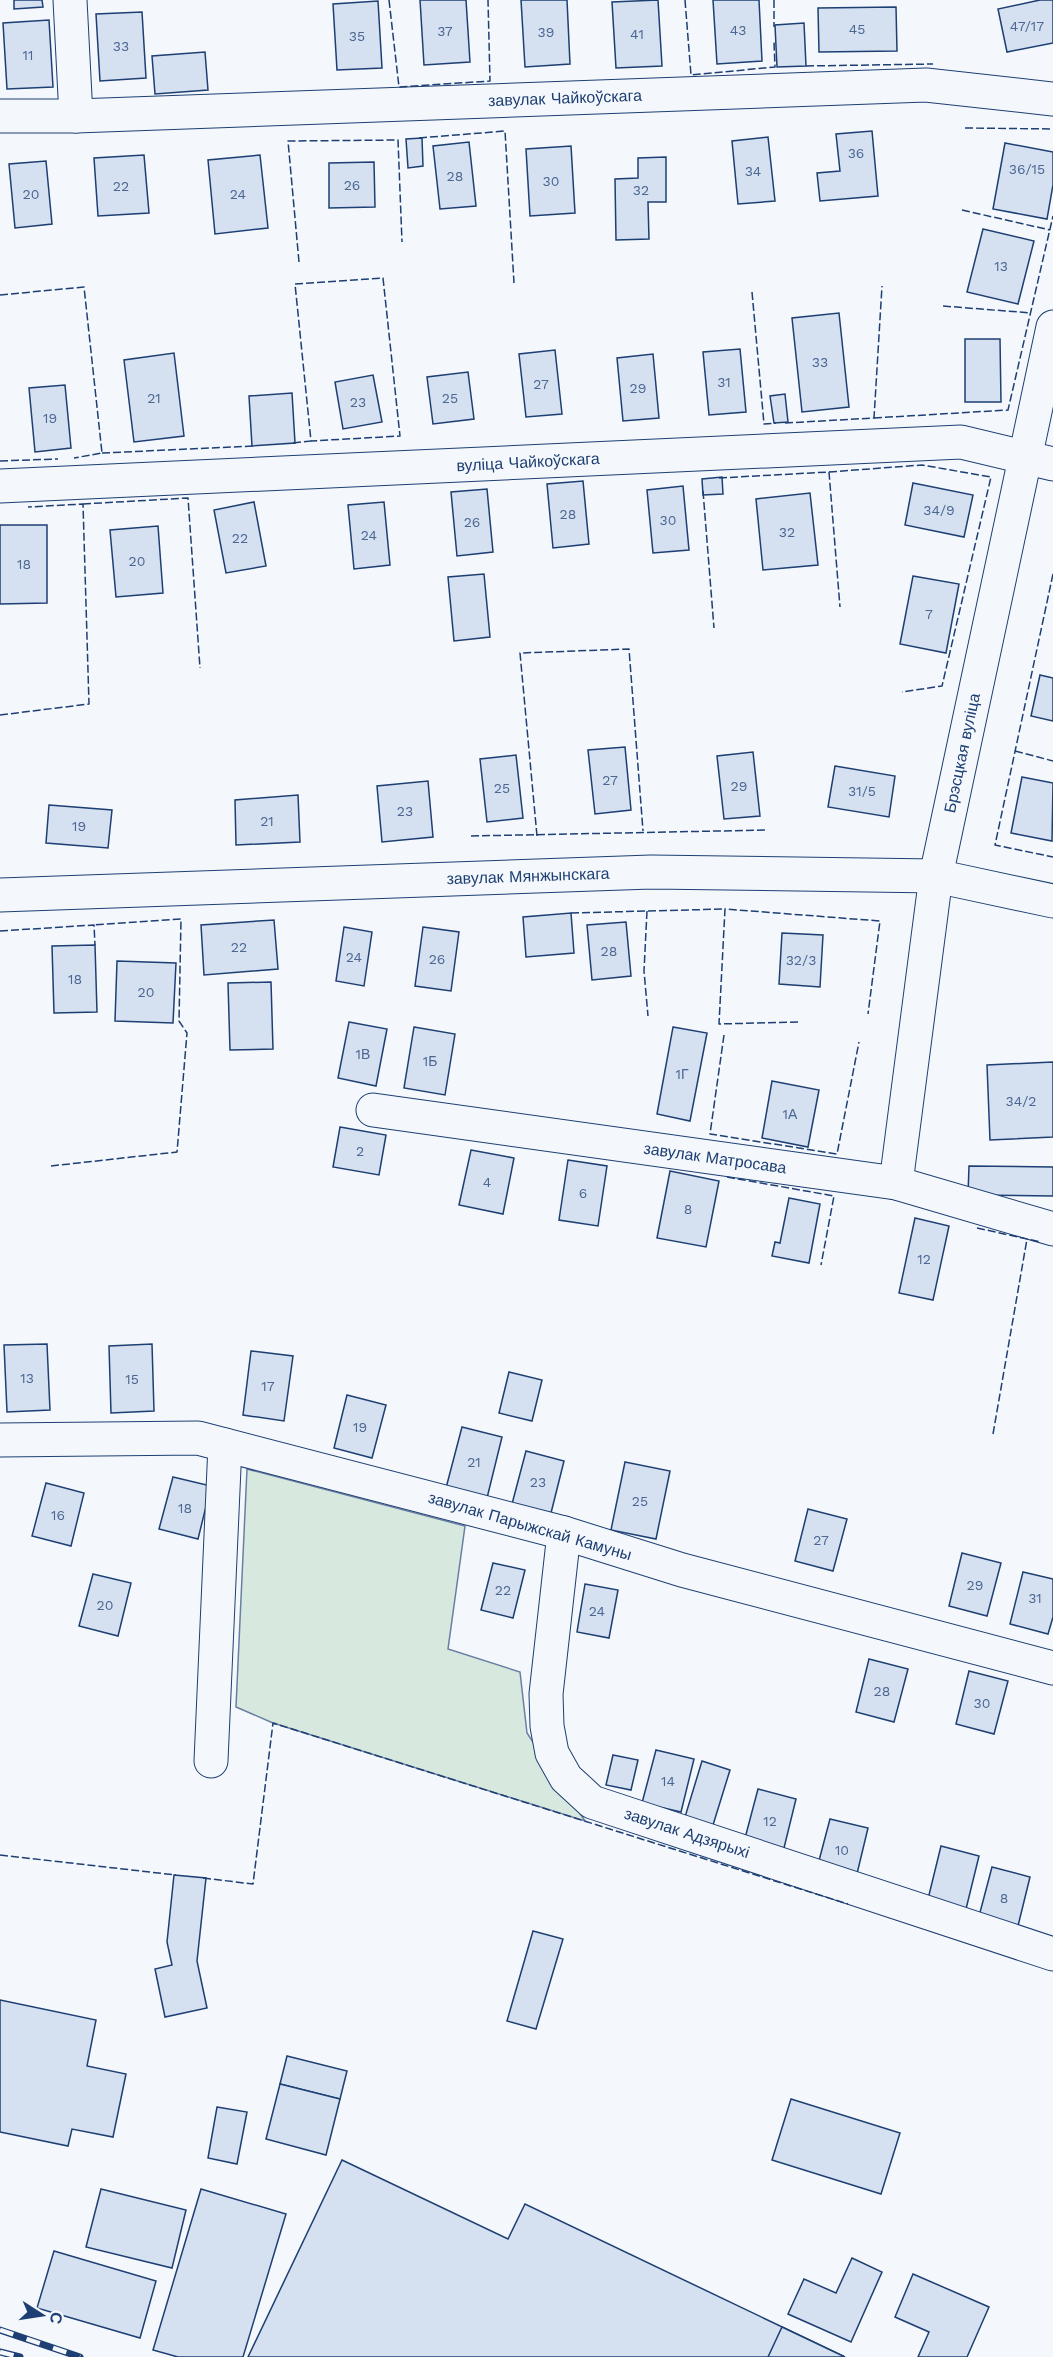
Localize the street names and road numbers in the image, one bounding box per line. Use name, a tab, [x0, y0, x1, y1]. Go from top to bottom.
street label: завулак Чайкоўскага	[488, 86, 642, 110]
street label: вуліца Чайкоўскага	[456, 449, 600, 475]
street label: Брэсцкая вуліца	[940, 691, 984, 815]
street label: завулак Мянжынскага	[446, 864, 610, 888]
street label: завулак Матросава	[642, 1139, 788, 1177]
street label: завулак Парыжскай Камуны	[426, 1488, 634, 1564]
street label: завулак Адзярыхі	[622, 1804, 752, 1862]

